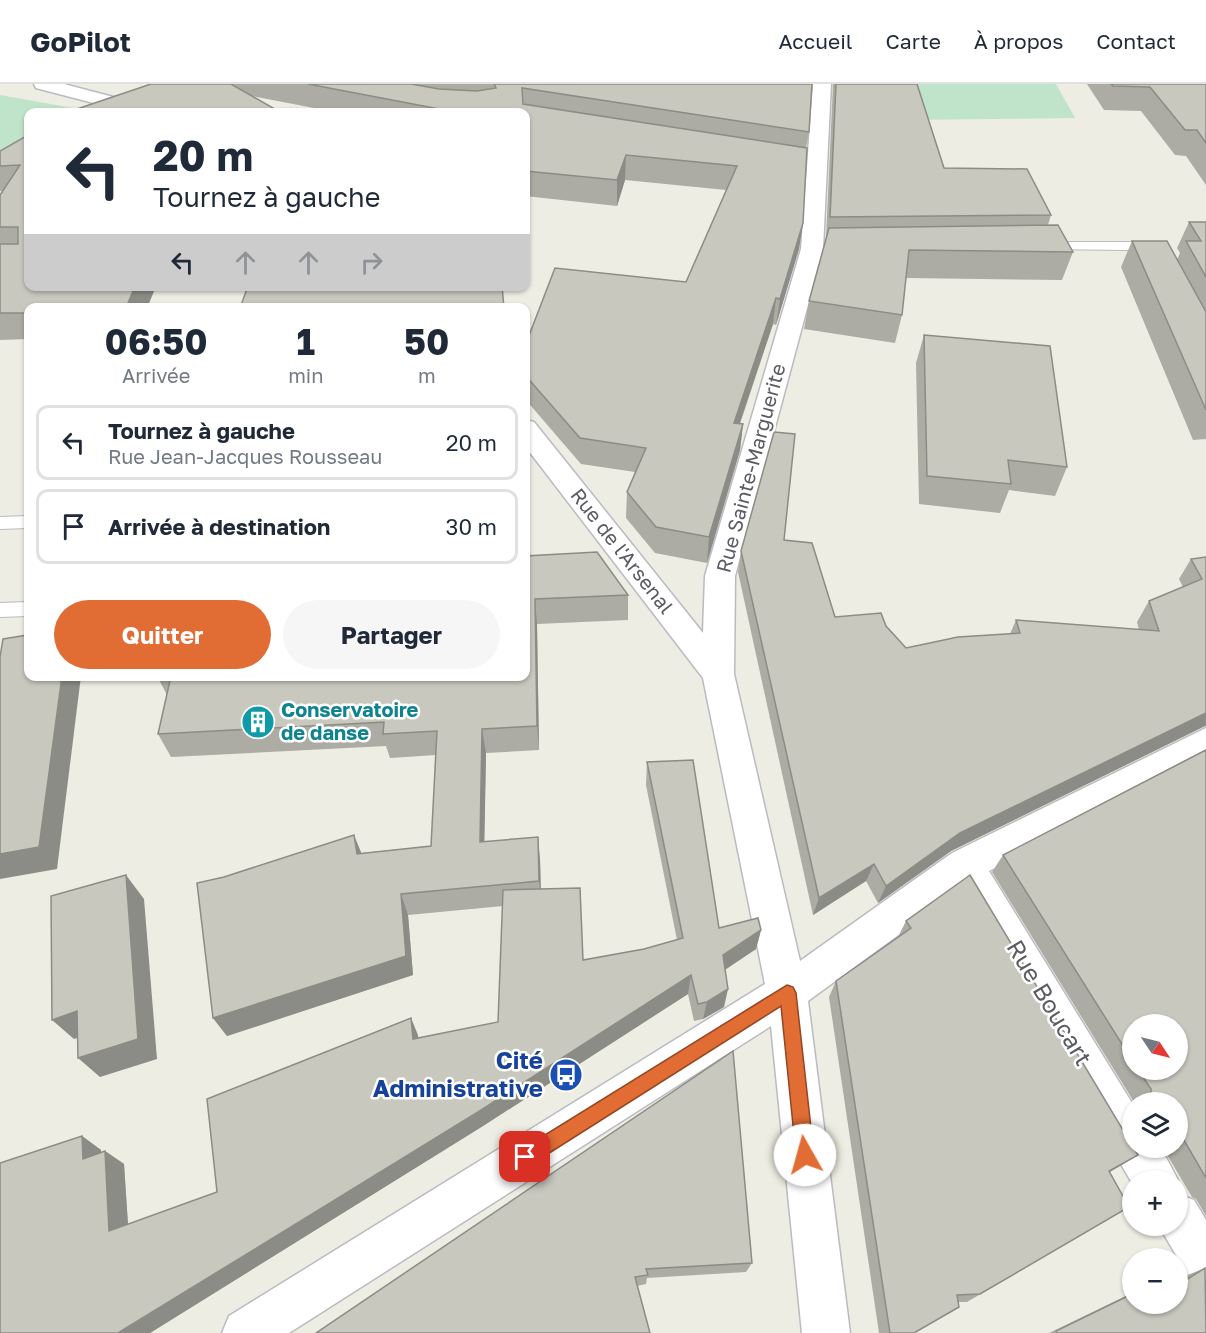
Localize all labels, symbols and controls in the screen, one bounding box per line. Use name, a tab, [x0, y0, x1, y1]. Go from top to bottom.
text: GoPilot	[30, 25, 131, 58]
text: Accueil	[779, 28, 852, 54]
text: Carte	[885, 28, 941, 54]
text: À propos	[974, 28, 1063, 54]
text: Contact	[1096, 28, 1176, 54]
text: 20 m	[153, 130, 253, 180]
icon: left	[54, 132, 132, 210]
text: Tournez à gauche	[153, 181, 380, 213]
icon: left	[166, 246, 199, 279]
icon: ahead	[229, 246, 262, 279]
icon: ahead	[292, 246, 325, 279]
icon: right	[355, 246, 388, 279]
text: 06:50	[105, 320, 208, 363]
text: 1	[297, 320, 315, 363]
text: 50	[404, 320, 449, 363]
street label: Rue Sainte-Marguerite	[711, 361, 790, 575]
text: Arrivée	[122, 363, 190, 387]
text: min	[288, 363, 324, 387]
text: m	[418, 363, 436, 387]
text: Tournez à gauche	[108, 417, 295, 444]
icon: left	[57, 426, 90, 459]
text: 20 m	[446, 429, 497, 456]
text: Rue Jean-Jacques Rousseau	[108, 444, 382, 468]
street label: Rue de l'Arsenal	[566, 483, 679, 618]
icon: arrive	[57, 510, 90, 543]
text: Arrivée à destination	[108, 513, 330, 540]
text: 30 m	[446, 513, 497, 540]
button: Quitter	[54, 600, 271, 669]
button: Partager	[283, 600, 500, 669]
place label: Conservatoire de danse	[281, 697, 418, 744]
building icon: Conservatoire de danse	[240, 704, 276, 740]
street label: Rue Boucart	[1001, 934, 1099, 1070]
north arrow	[1122, 1014, 1188, 1080]
map controls	[1122, 1014, 1188, 1314]
place label: Cité Administrative	[373, 1045, 543, 1102]
bus stop icon: Cité Administrative	[548, 1057, 584, 1093]
button: layers	[1122, 1092, 1188, 1158]
position arrow	[773, 1123, 837, 1187]
pin	[499, 1131, 550, 1182]
icon: arrive	[508, 1140, 541, 1173]
button: +	[1122, 1170, 1188, 1236]
button: −	[1122, 1248, 1188, 1314]

